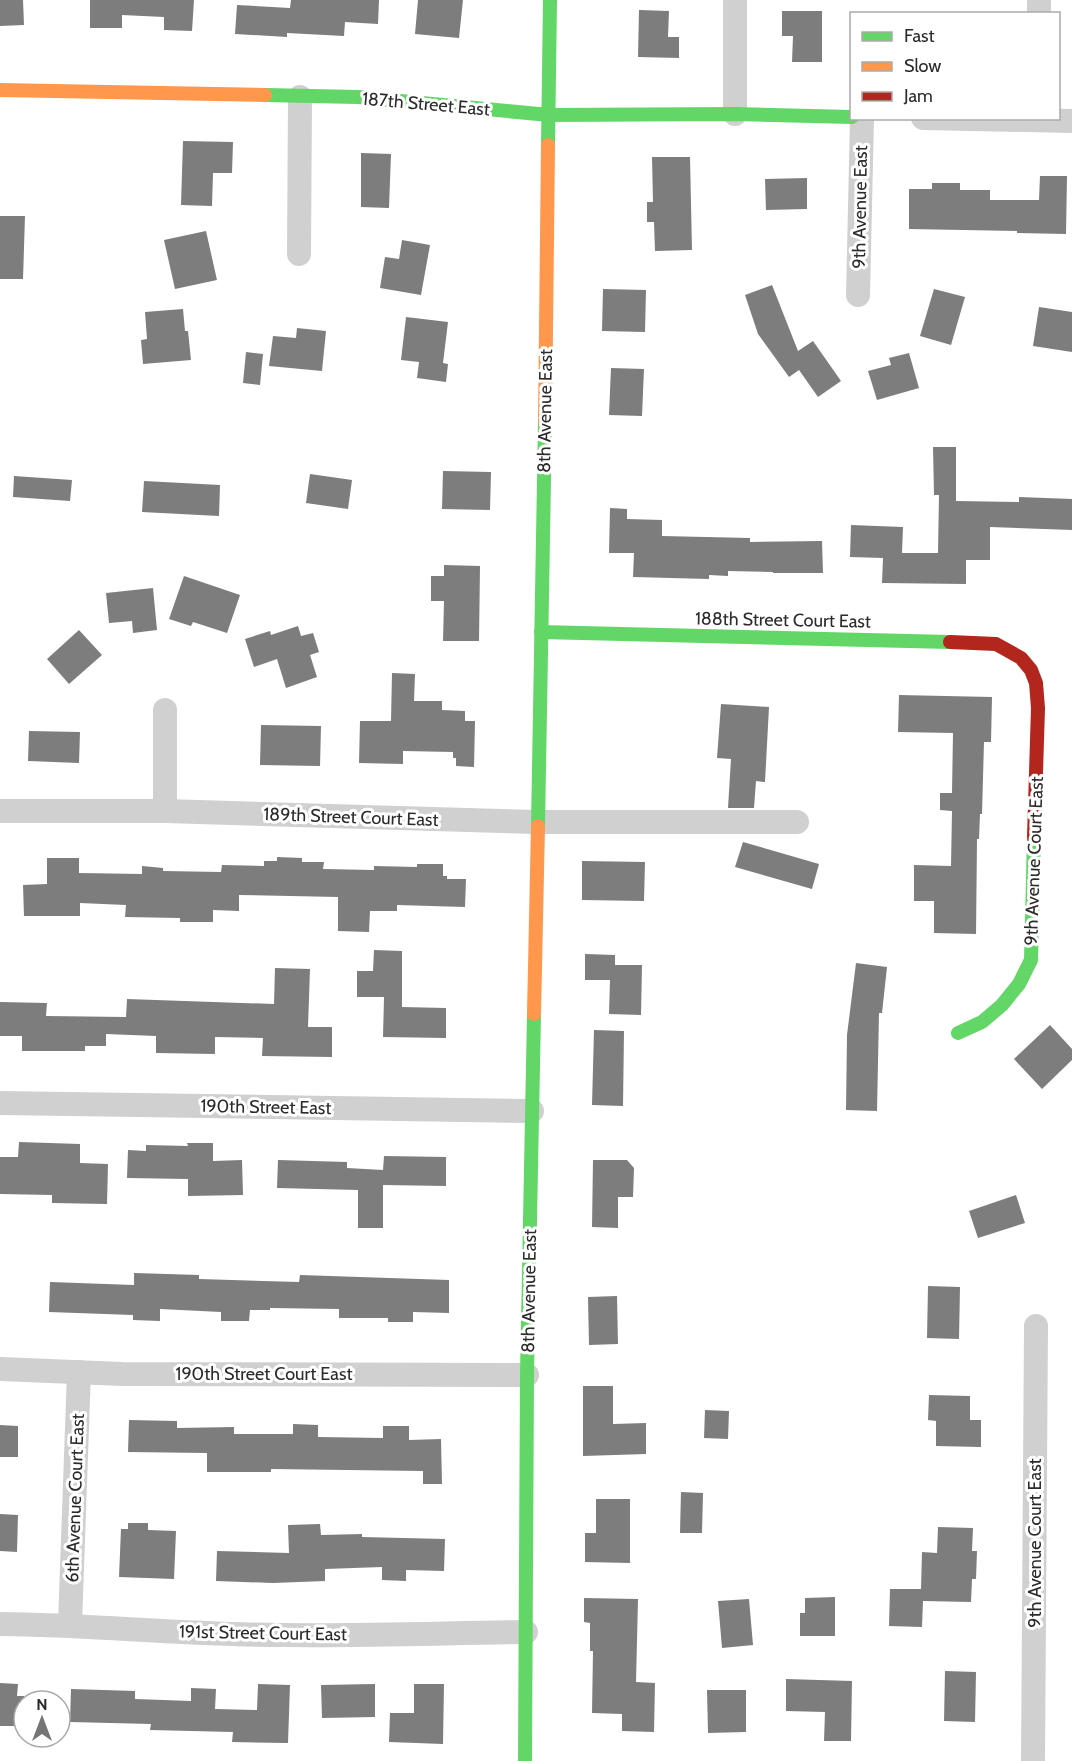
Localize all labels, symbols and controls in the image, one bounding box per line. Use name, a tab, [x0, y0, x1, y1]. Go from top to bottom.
legend	[850, 12, 1060, 120]
text: Fast	[904, 25, 935, 47]
text: Slow	[904, 55, 941, 77]
text: Jam	[903, 85, 933, 107]
street label: 187th Street East	[361, 87, 491, 121]
street label: 9th Avenue East	[848, 145, 872, 269]
street label: 8th Avenue East	[533, 349, 557, 473]
street label: 188th Street Court East	[695, 607, 871, 633]
street label: 9th Avenue Court East	[1020, 776, 1048, 946]
street label: 189th Street Court East	[263, 803, 439, 831]
street label: 190th Street East	[200, 1095, 332, 1119]
street label: 8th Avenue East	[517, 1229, 541, 1353]
street label: 190th Street Court East	[176, 1363, 352, 1385]
street label: 6th Avenue Court East	[61, 1413, 89, 1583]
street label: 9th Avenue Court East	[1024, 1458, 1046, 1628]
street label: 191st Street Court East	[179, 1621, 347, 1645]
north arrow	[12, 1689, 72, 1749]
text: N	[36, 1695, 48, 1714]

